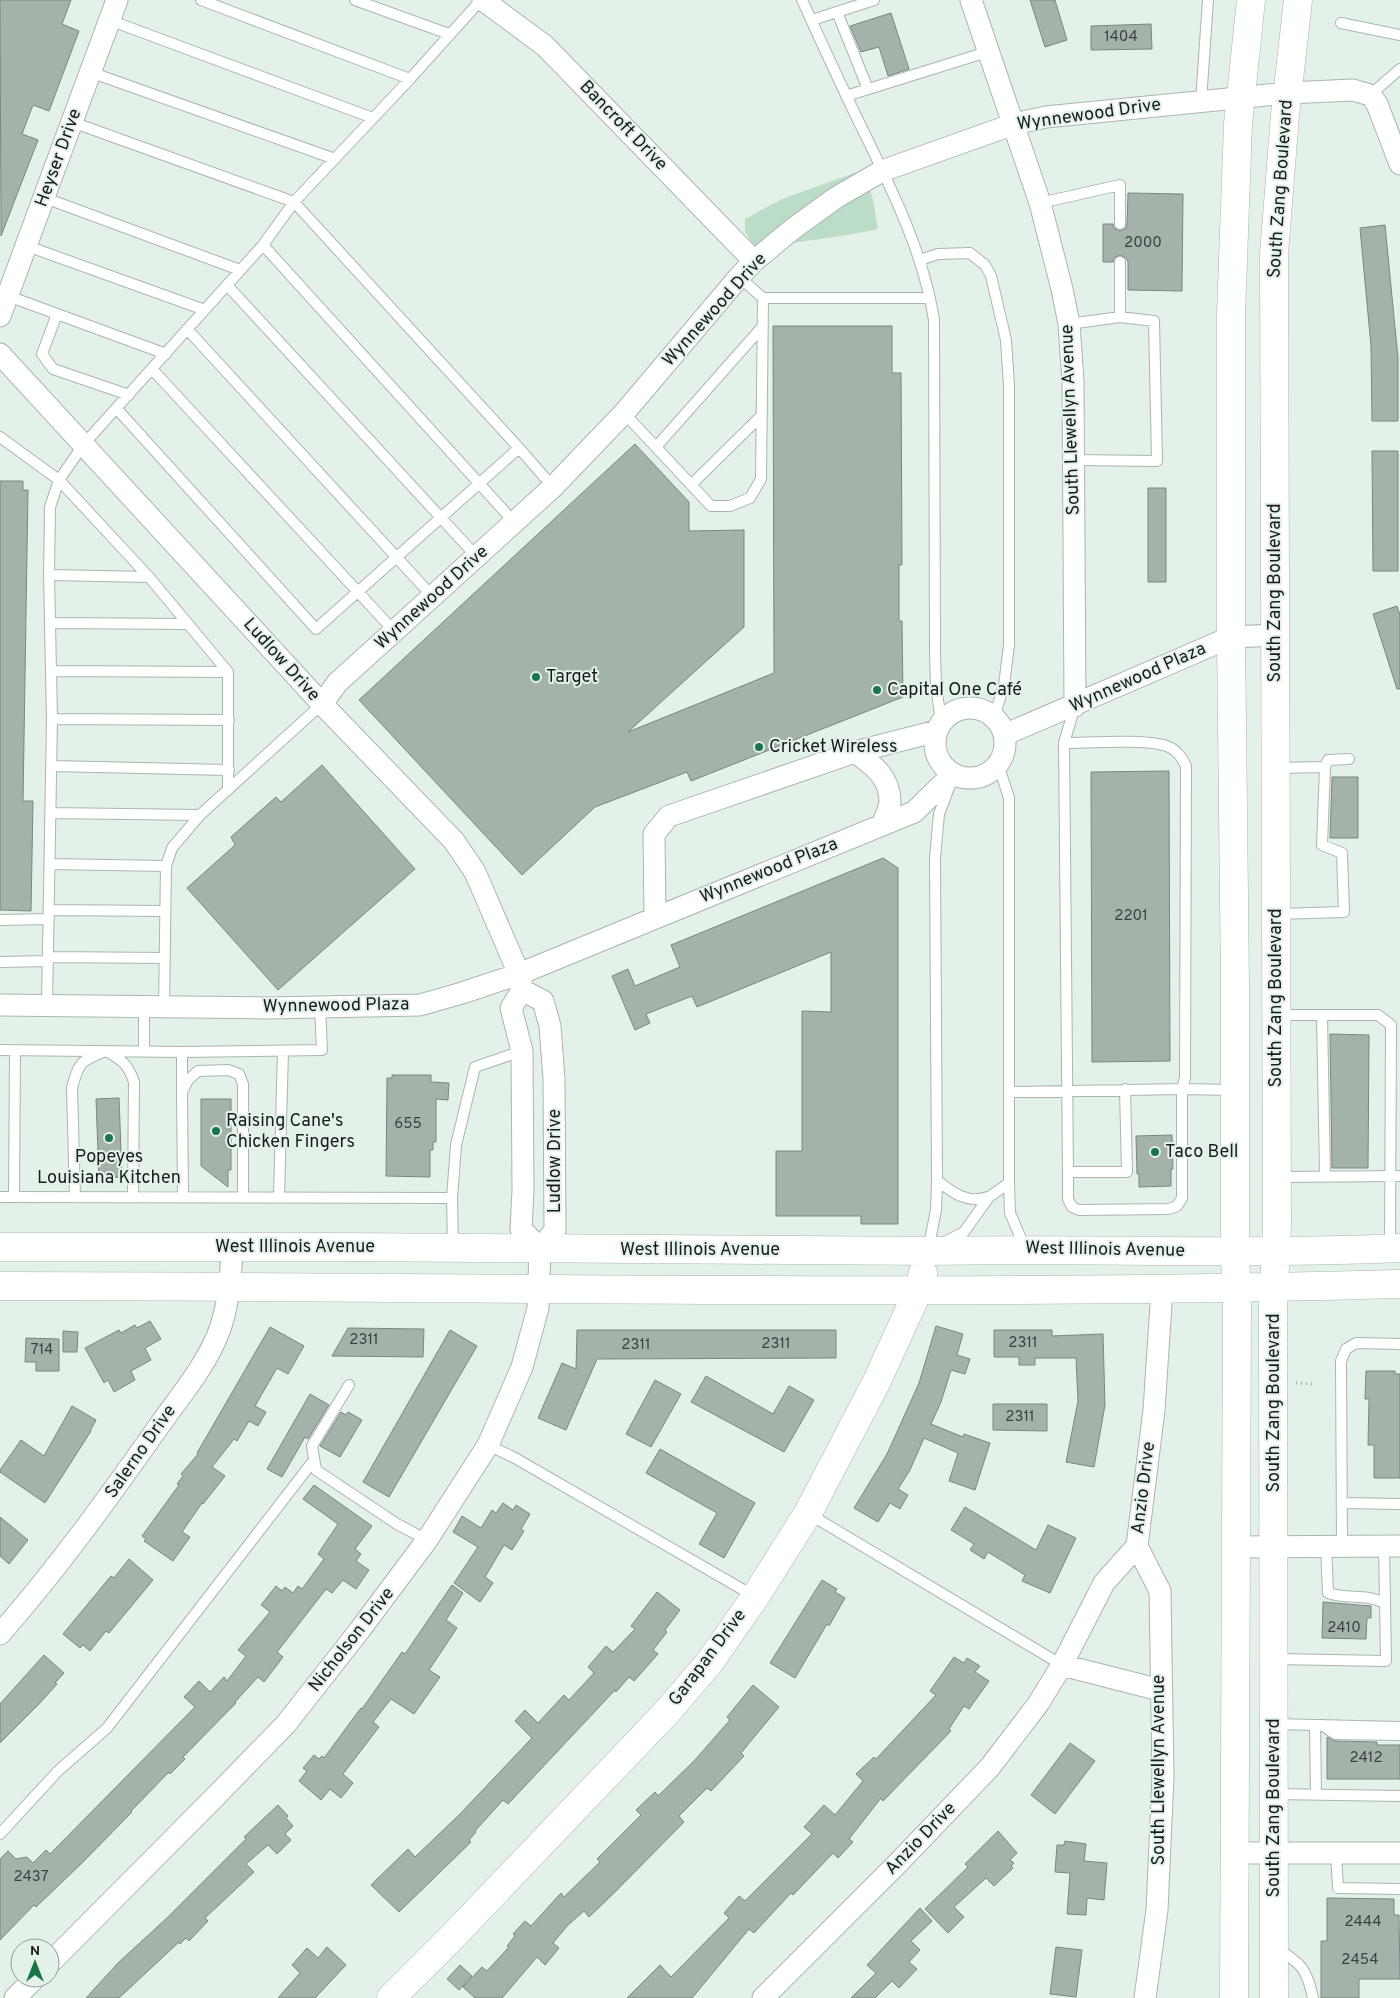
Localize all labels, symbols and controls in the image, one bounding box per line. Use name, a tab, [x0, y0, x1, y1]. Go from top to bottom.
house number: 1404	[1104, 28, 1138, 47]
street label: Bancroft Drive	[574, 76, 672, 176]
street label: Wynnewood Drive	[1015, 94, 1163, 136]
street label: South Zang Boulevard	[1263, 99, 1299, 279]
street label: Heyser Drive	[31, 106, 87, 210]
house number: 2000	[1124, 234, 1162, 253]
street label: Wynnewood Drive	[658, 248, 772, 372]
street label: South Llewellyn Avenue	[1056, 324, 1086, 516]
street label: South Zang Boulevard	[1264, 503, 1287, 683]
street label: Wynnewood Drive	[370, 541, 494, 655]
street label: Ludlow Drive	[237, 613, 325, 707]
street label: Wynnewood Plaza	[1066, 638, 1210, 718]
place label: Target	[546, 666, 598, 689]
marker: Target	[530, 671, 542, 683]
place label: Capital One Café	[887, 679, 1022, 702]
marker: Capital One Café	[871, 684, 883, 696]
place label: Cricket Wireless	[769, 736, 897, 759]
marker: Cricket Wireless	[753, 741, 765, 753]
street label: Wynnewood Plaza	[697, 833, 841, 909]
house number: 2201	[1114, 907, 1148, 926]
street label: South Zang Boulevard	[1265, 908, 1288, 1088]
street label: Wynnewood Plaza	[262, 993, 410, 1019]
street label: Ludlow Drive	[544, 1109, 567, 1213]
place label: Raising Cane's Chicken Fingers	[226, 1110, 355, 1154]
house number: 655	[394, 1115, 422, 1134]
marker: Raising Cane's Chicken Fingers	[210, 1125, 222, 1137]
marker: Popeyes Louisiana Kitchen	[103, 1132, 115, 1144]
place label: Taco Bell	[1165, 1141, 1239, 1164]
place label: Popeyes Louisiana Kitchen	[37, 1146, 181, 1190]
marker: Taco Bell	[1149, 1146, 1161, 1158]
street label: West Illinois Avenue	[215, 1236, 375, 1259]
street label: West Illinois Avenue	[1025, 1237, 1185, 1263]
street label: West Illinois Avenue	[620, 1239, 780, 1262]
street label: South Zang Boulevard	[1263, 1313, 1286, 1493]
house number: 2311	[349, 1331, 379, 1350]
house number: 2311	[1008, 1334, 1038, 1353]
house number: 2311	[761, 1335, 791, 1354]
house number: 2311	[621, 1336, 651, 1355]
house number: 714	[31, 1341, 53, 1360]
street label: Salerno Drive	[100, 1401, 182, 1503]
house number: 2311	[1005, 1408, 1035, 1427]
street label: Anzio Drive	[1127, 1440, 1161, 1536]
street label: Nicholson Drive	[304, 1583, 400, 1697]
street label: Garapan Drive	[664, 1605, 752, 1711]
house number: 2410	[1327, 1619, 1361, 1638]
street label: South Llewellyn Avenue	[1148, 1674, 1171, 1866]
street label: South Zang Boulevard	[1263, 1718, 1286, 1898]
house number: 2412	[1349, 1749, 1383, 1768]
street label: Anzio Drive	[880, 1798, 962, 1880]
house number: 2437	[13, 1868, 49, 1887]
house number: 2444	[1345, 1913, 1381, 1932]
north arrow	[10, 1938, 60, 1988]
text: N	[30, 1943, 40, 1960]
house number: 2454	[1341, 1951, 1379, 1970]

